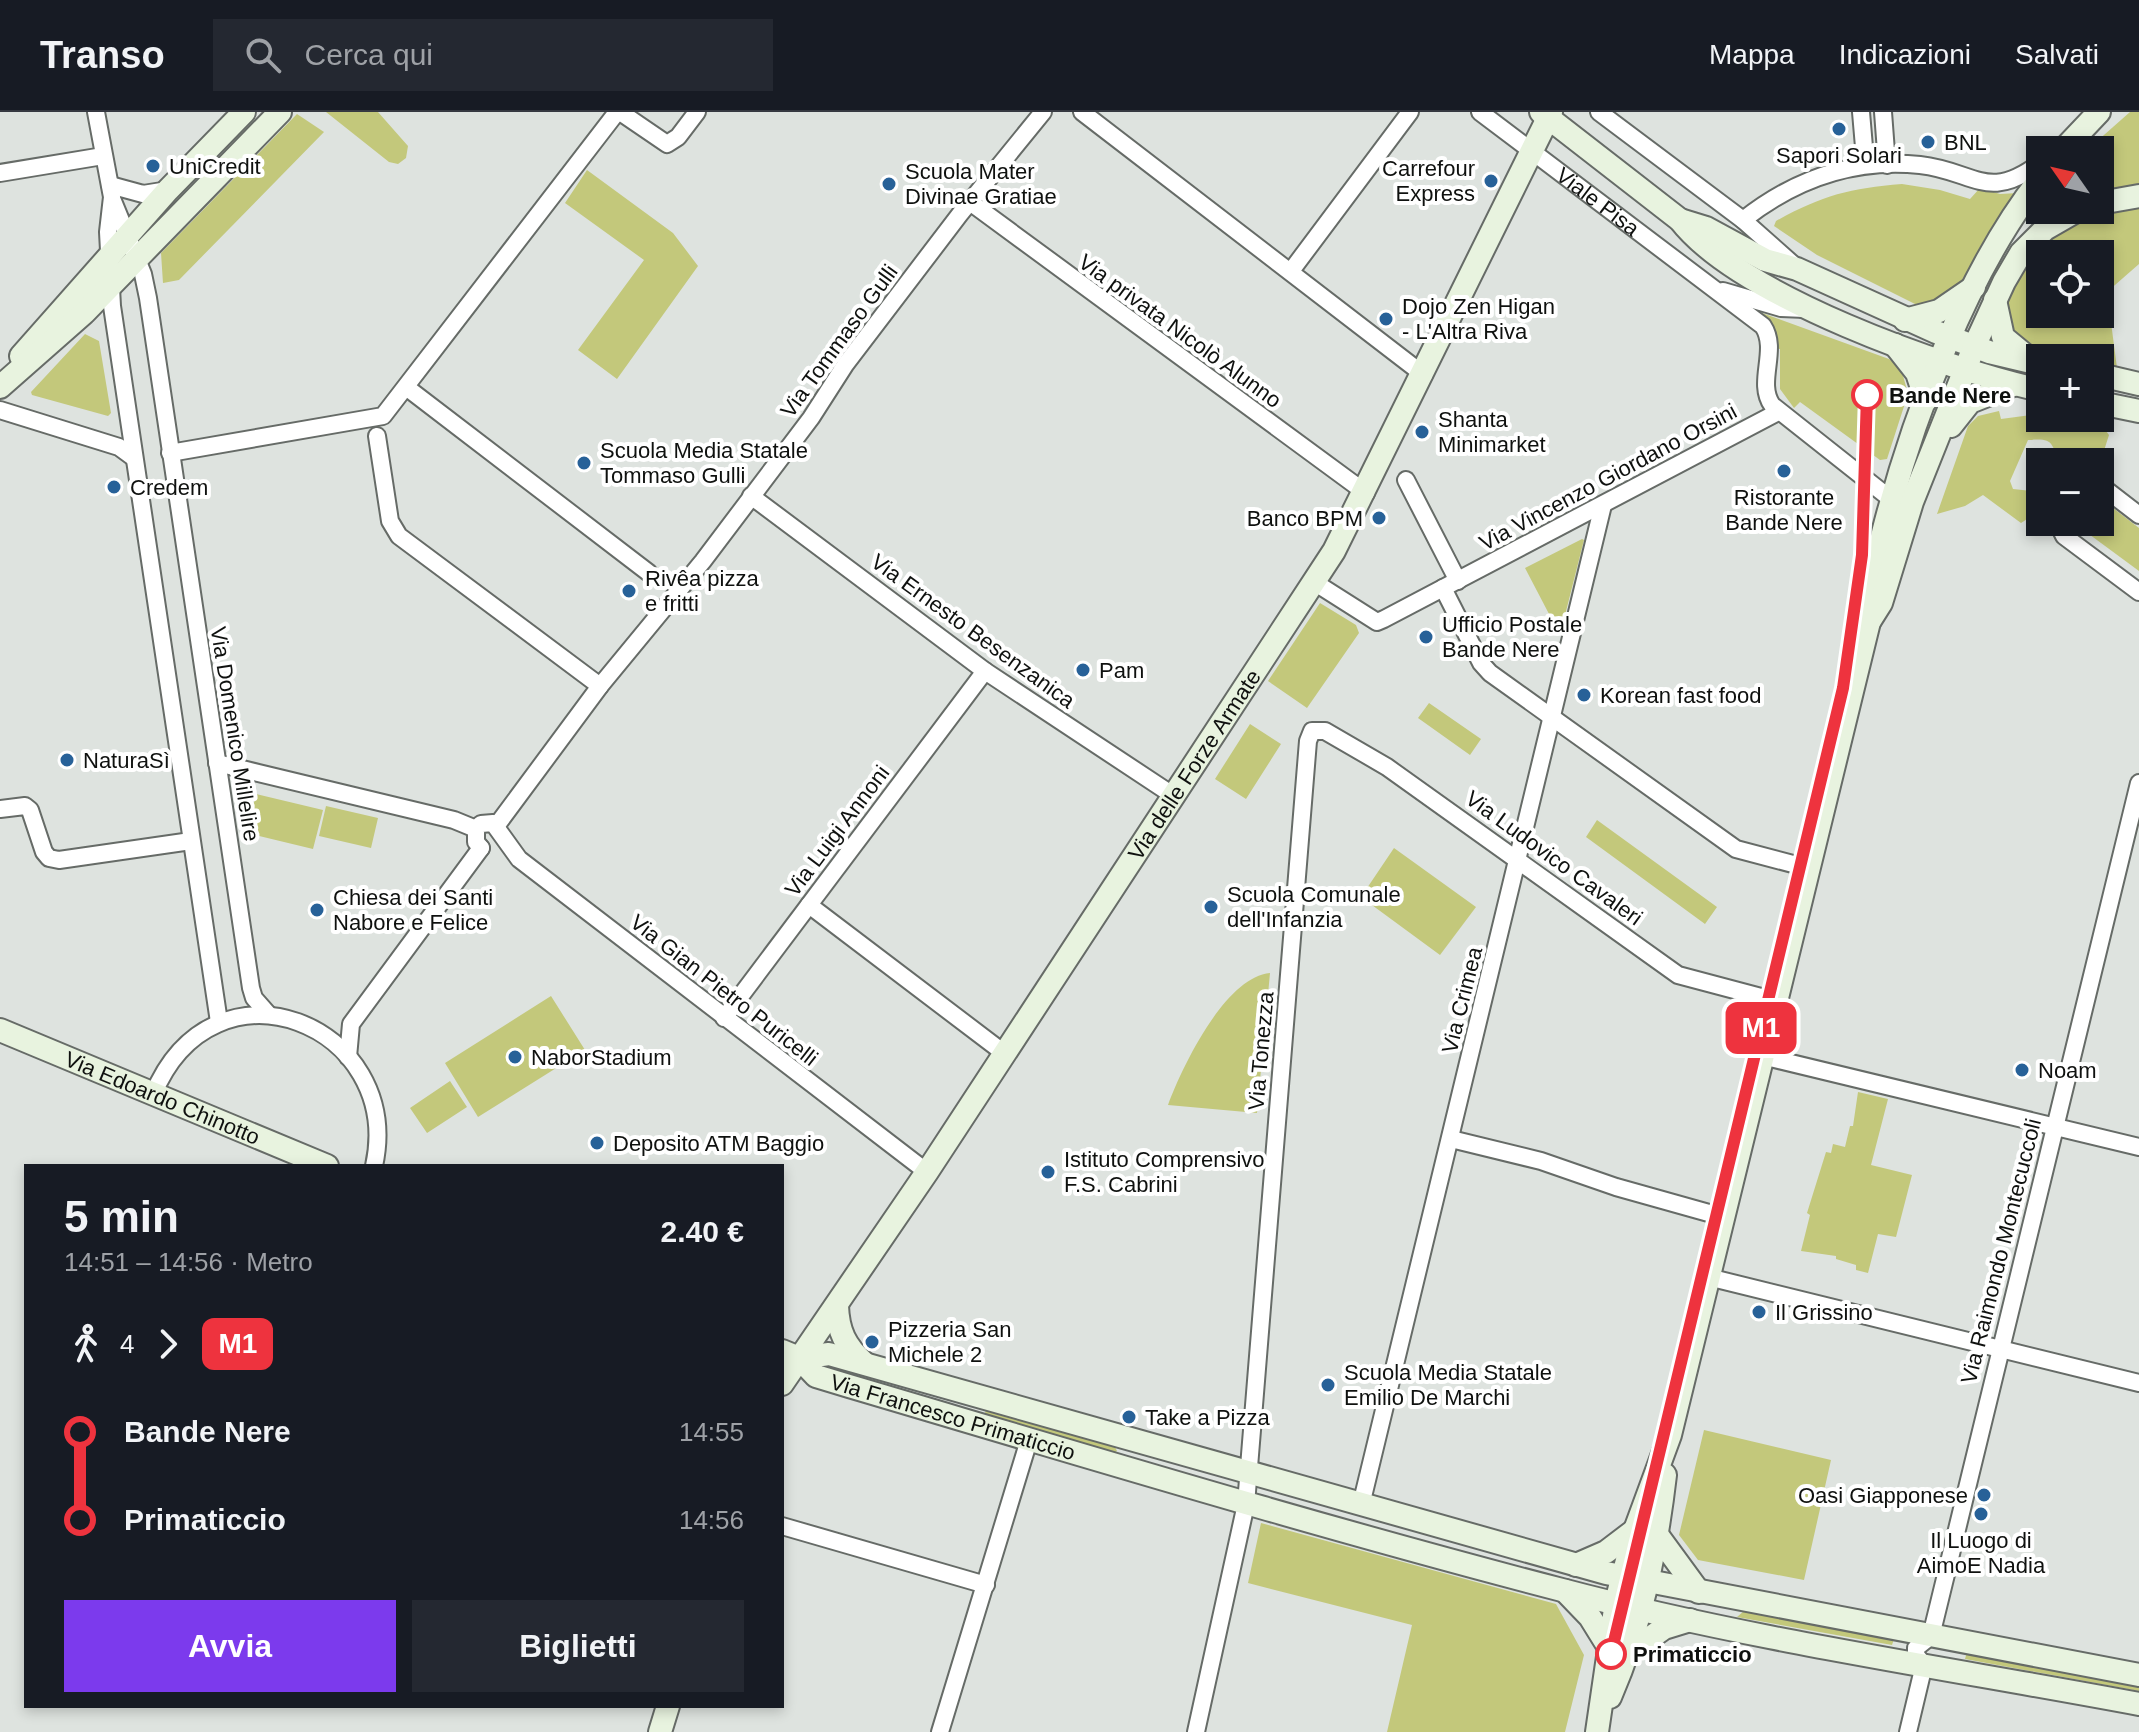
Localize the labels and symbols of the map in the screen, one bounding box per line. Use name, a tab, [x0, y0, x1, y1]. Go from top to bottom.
marker: Sapori Solari	[1830, 120, 1848, 138]
place label: BNL	[1944, 130, 1987, 155]
marker: BNL	[1919, 133, 1937, 151]
north arrow	[2026, 136, 2114, 224]
place label: Sapori Solari	[1776, 143, 1902, 168]
place label: UniCredit	[169, 154, 261, 179]
place label: Carrefour Express	[1382, 156, 1475, 206]
marker: UniCredit	[144, 157, 162, 175]
place label: Scuola Mater Divinae Gratiae	[905, 159, 1057, 209]
street label: Viale Pisa	[1552, 162, 1645, 241]
marker: Carrefour Express	[1482, 172, 1500, 190]
marker: Scuola Mater Divinae Gratiae	[880, 175, 898, 193]
street label: Via privata Nicolò Alunno	[1074, 249, 1286, 413]
street label: Via Tommaso Gulli	[775, 260, 903, 422]
place label: Dojo Zen Higan - L'Altra Riva	[1402, 294, 1555, 344]
marker: Dojo Zen Higan - L'Altra Riva	[1377, 310, 1395, 328]
marker: Bande Nere	[1852, 380, 1882, 410]
place label: Bande Nere	[1889, 383, 2011, 408]
street label: Via Vincenzo Giordano Orsini	[1475, 398, 1741, 556]
place label: Shanta Minimarket	[1438, 407, 1546, 457]
marker: Shanta Minimarket	[1413, 423, 1431, 441]
place label: Scuola Media Statale Tommaso Gulli	[600, 438, 808, 488]
marker: Scuola Media Statale Tommaso Gulli	[575, 454, 593, 472]
marker: Ristorante Bande Nere	[1775, 462, 1793, 480]
place label: Credem	[130, 475, 208, 500]
marker: Credem	[105, 478, 123, 496]
place label: Ristorante Bande Nere	[1725, 485, 1843, 535]
place label: Banco BPM	[1247, 506, 1363, 531]
marker: Banco BPM	[1370, 509, 1388, 527]
street label: Via Ernesto Besenzanica	[866, 549, 1080, 714]
place label: Rivêa pizza e fritti	[645, 566, 759, 616]
marker: Rivêa pizza e fritti	[620, 582, 638, 600]
place label: Ufficio Postale Bande Nere	[1442, 612, 1582, 662]
street label: Via Domenico Millelire	[206, 625, 264, 843]
marker: Ufficio Postale Bande Nere	[1417, 628, 1435, 646]
place label: Pam	[1099, 658, 1144, 683]
marker: Pam	[1074, 661, 1092, 679]
street label: Via delle Forze Armate	[1123, 665, 1265, 864]
place label: Korean fast food	[1600, 683, 1761, 708]
marker: Korean fast food	[1575, 686, 1593, 704]
place label: NaturaSì	[83, 748, 170, 773]
marker: NaturaSì	[58, 751, 76, 769]
street label: Via Luigi Annoni	[780, 761, 894, 901]
street label: Via Ludovico Cavaleri	[1461, 785, 1647, 931]
place label: Scuola Comunale dell'Infanzia	[1227, 882, 1401, 932]
place label: Chiesa dei Santi Nabore e Felice	[333, 885, 493, 935]
marker: Scuola Comunale dell'Infanzia	[1202, 898, 1220, 916]
marker: Chiesa dei Santi Nabore e Felice	[308, 901, 326, 919]
street label: Via Gian Pietro Puricelli	[625, 909, 823, 1071]
street label: Via Crimea	[1437, 944, 1487, 1056]
street label: Via Tonezza	[1243, 990, 1279, 1111]
line badge: M1	[1725, 1002, 1797, 1054]
place label: NaborStadium	[531, 1045, 672, 1070]
street label: Via Edoardo Chinotto	[61, 1046, 264, 1149]
marker: NaborStadium	[506, 1048, 524, 1066]
place label: Noam	[2038, 1058, 2097, 1083]
marker: Noam	[2013, 1061, 2031, 1079]
street label: Via Raimondo Montecuccoli	[1956, 1116, 2046, 1386]
place label: Deposito ATM Baggio	[613, 1131, 824, 1156]
marker: Deposito ATM Baggio	[588, 1134, 606, 1152]
place label: Istituto Comprensivo F.S. Cabrini	[1064, 1147, 1265, 1197]
marker: Istituto Comprensivo F.S. Cabrini	[1039, 1163, 1057, 1181]
place label: Il Grissino	[1775, 1300, 1873, 1325]
marker: Il Grissino	[1750, 1303, 1768, 1321]
place label: Pizzeria San Michele 2	[888, 1317, 1012, 1367]
marker: Pizzeria San Michele 2	[863, 1333, 881, 1351]
place label: Scuola Media Statale Emilio De Marchi	[1344, 1360, 1552, 1410]
street label: Via Francesco Primaticcio	[828, 1369, 1078, 1465]
marker: Scuola Media Statale Emilio De Marchi	[1319, 1376, 1337, 1394]
place label: Take a Pizza	[1145, 1405, 1270, 1430]
marker: Take a Pizza	[1120, 1408, 1138, 1426]
place label: Oasi Giapponese	[1798, 1483, 1968, 1508]
marker: Oasi Giapponese	[1975, 1486, 1993, 1504]
marker: Il Luogo di AimoE Nadia	[1972, 1505, 1990, 1523]
place label: Il Luogo di AimoE Nadia	[1917, 1528, 2046, 1578]
marker: Primaticcio	[1596, 1639, 1626, 1669]
place label: Primaticcio	[1633, 1642, 1752, 1667]

